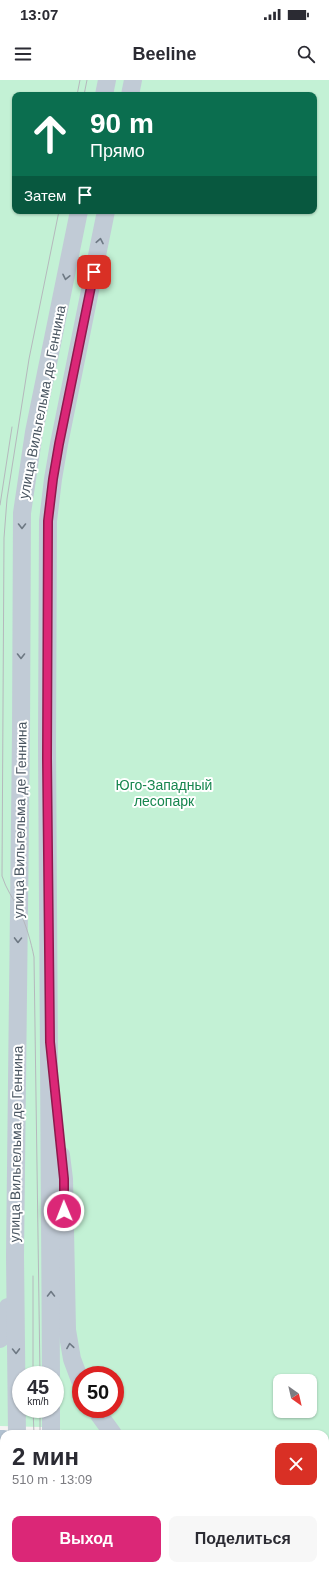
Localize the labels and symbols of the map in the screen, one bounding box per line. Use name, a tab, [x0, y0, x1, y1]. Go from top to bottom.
one-way arrow	[95, 238, 104, 244]
pin	[77, 255, 111, 289]
one-way arrow	[62, 273, 70, 280]
street label: улица Вильгельма де Геннина	[15, 304, 69, 500]
one-way arrow	[17, 523, 26, 529]
one-way arrow	[17, 653, 25, 659]
street label: улица Вильгельма де Геннина	[10, 721, 30, 919]
park label: Юго-Западный лесопарк	[116, 777, 212, 809]
one-way arrow	[14, 937, 22, 943]
street label: улица Вильгельма де Геннина	[6, 1045, 26, 1243]
position arrow	[43, 1190, 85, 1232]
one-way arrow	[47, 1291, 55, 1297]
one-way arrow	[66, 1343, 74, 1349]
one-way arrow	[12, 1348, 20, 1354]
speed limit sign: 50	[72, 1366, 124, 1418]
north arrow	[273, 1374, 317, 1418]

